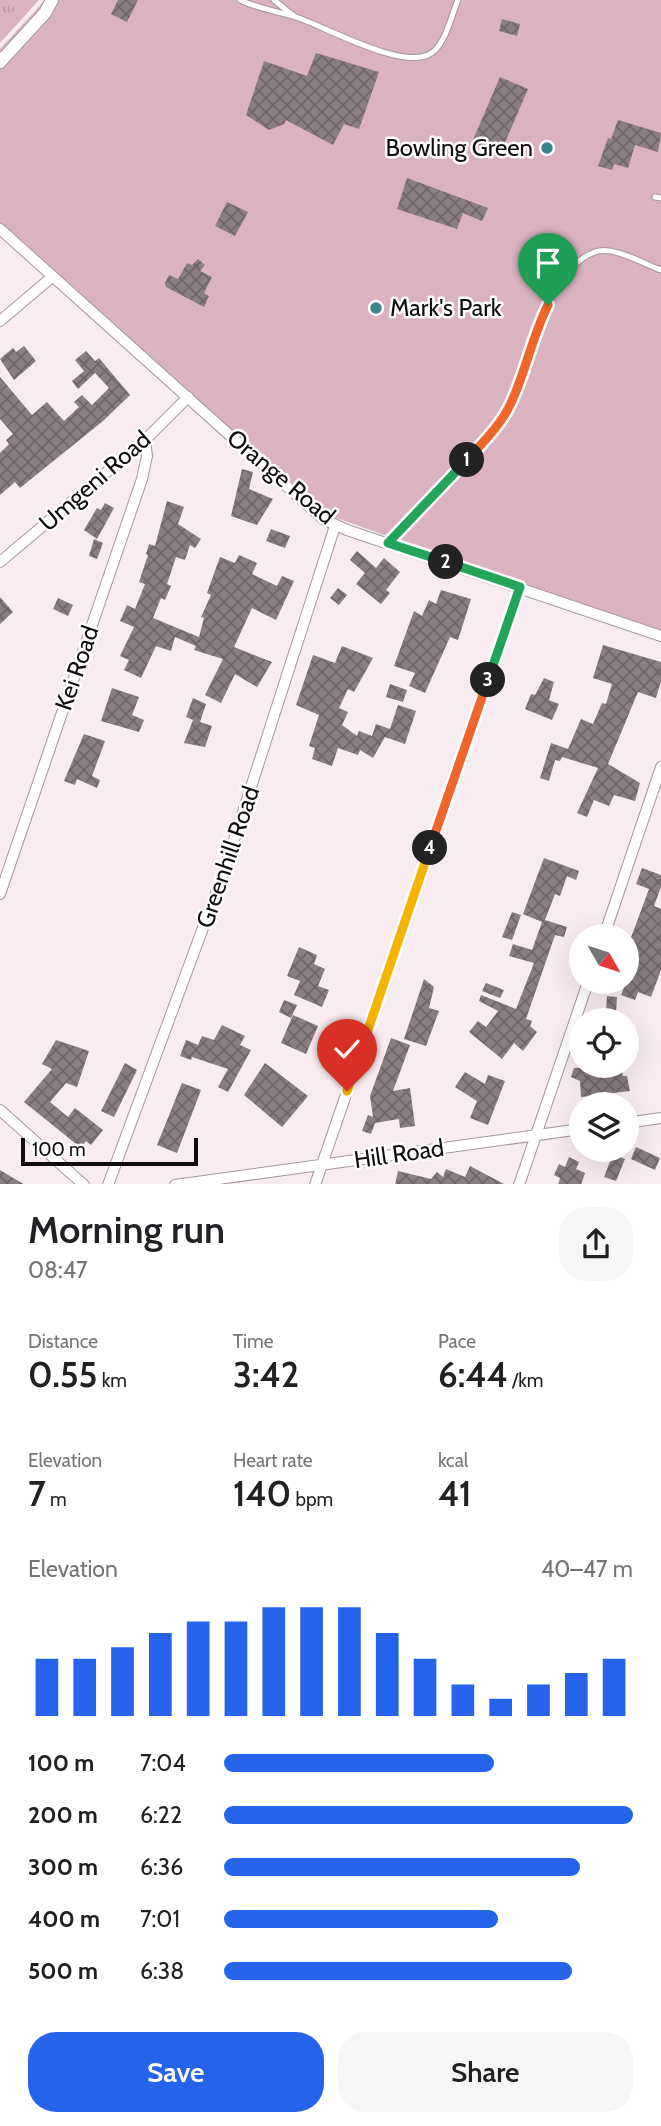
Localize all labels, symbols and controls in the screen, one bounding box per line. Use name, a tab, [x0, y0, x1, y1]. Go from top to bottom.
place label: Bowling Green	[385, 133, 533, 162]
marker: Bowling Green	[539, 140, 555, 156]
pin	[518, 233, 578, 305]
icon: arrive	[529, 244, 567, 282]
place label: Mark's Park	[390, 293, 502, 322]
marker: Mark's Park	[368, 300, 384, 316]
street label: Orange Road	[221, 423, 341, 530]
street label: Umgeni Road	[33, 424, 156, 537]
pin: 1	[449, 442, 484, 477]
text: 1	[463, 448, 470, 471]
pin: 2	[428, 544, 464, 580]
text: 2	[440, 550, 451, 573]
street label: Kei Road	[49, 622, 104, 714]
pin: 3	[470, 662, 505, 698]
text: 3	[482, 668, 493, 691]
street label: Greenhill Road	[190, 782, 265, 932]
pin: 4	[412, 830, 448, 866]
text: 4	[424, 836, 435, 859]
north arrow	[569, 924, 639, 994]
map controls	[569, 924, 639, 1162]
button: locate	[569, 1008, 639, 1078]
pin	[317, 1019, 377, 1091]
icon: check	[328, 1030, 366, 1068]
button: layers	[569, 1092, 639, 1162]
street label: Hill Road	[352, 1133, 446, 1174]
scale bar	[21, 1136, 198, 1167]
text: 100 m	[32, 1138, 86, 1161]
text: Morning run	[28, 1206, 225, 1253]
button: share	[559, 1207, 633, 1281]
text: 08:47	[28, 1256, 88, 1284]
text: Distance	[28, 1330, 98, 1353]
text: Time	[233, 1330, 273, 1353]
text: Pace	[438, 1330, 476, 1353]
text: 0.55	[28, 1353, 97, 1396]
text: 3:42	[233, 1353, 299, 1396]
text: 6:44	[438, 1353, 508, 1396]
text: km	[97, 1369, 127, 1392]
text: /km	[508, 1369, 543, 1392]
text: Elevation	[28, 1449, 102, 1472]
text: Heart rate	[233, 1449, 313, 1472]
text: kcal	[438, 1449, 468, 1472]
text: 7	[28, 1472, 46, 1515]
text: 140	[233, 1472, 291, 1515]
text: 41	[438, 1472, 471, 1515]
text: m	[46, 1488, 67, 1511]
text: bpm	[291, 1488, 333, 1511]
text: Elevation	[28, 1555, 118, 1583]
text: 40–47 m	[541, 1555, 633, 1583]
text: 100 m	[28, 1749, 94, 1777]
text: 7:04	[140, 1749, 186, 1777]
text: 200 m	[28, 1801, 98, 1829]
text: 6:22	[140, 1801, 182, 1829]
text: 300 m	[28, 1853, 98, 1881]
text: 6:36	[140, 1853, 183, 1881]
text: 400 m	[28, 1905, 100, 1933]
text: 7:01	[140, 1905, 180, 1933]
text: 500 m	[28, 1957, 98, 1985]
text: 6:38	[140, 1957, 184, 1985]
button: Save	[28, 2032, 324, 2112]
button: Share	[338, 2032, 633, 2112]

